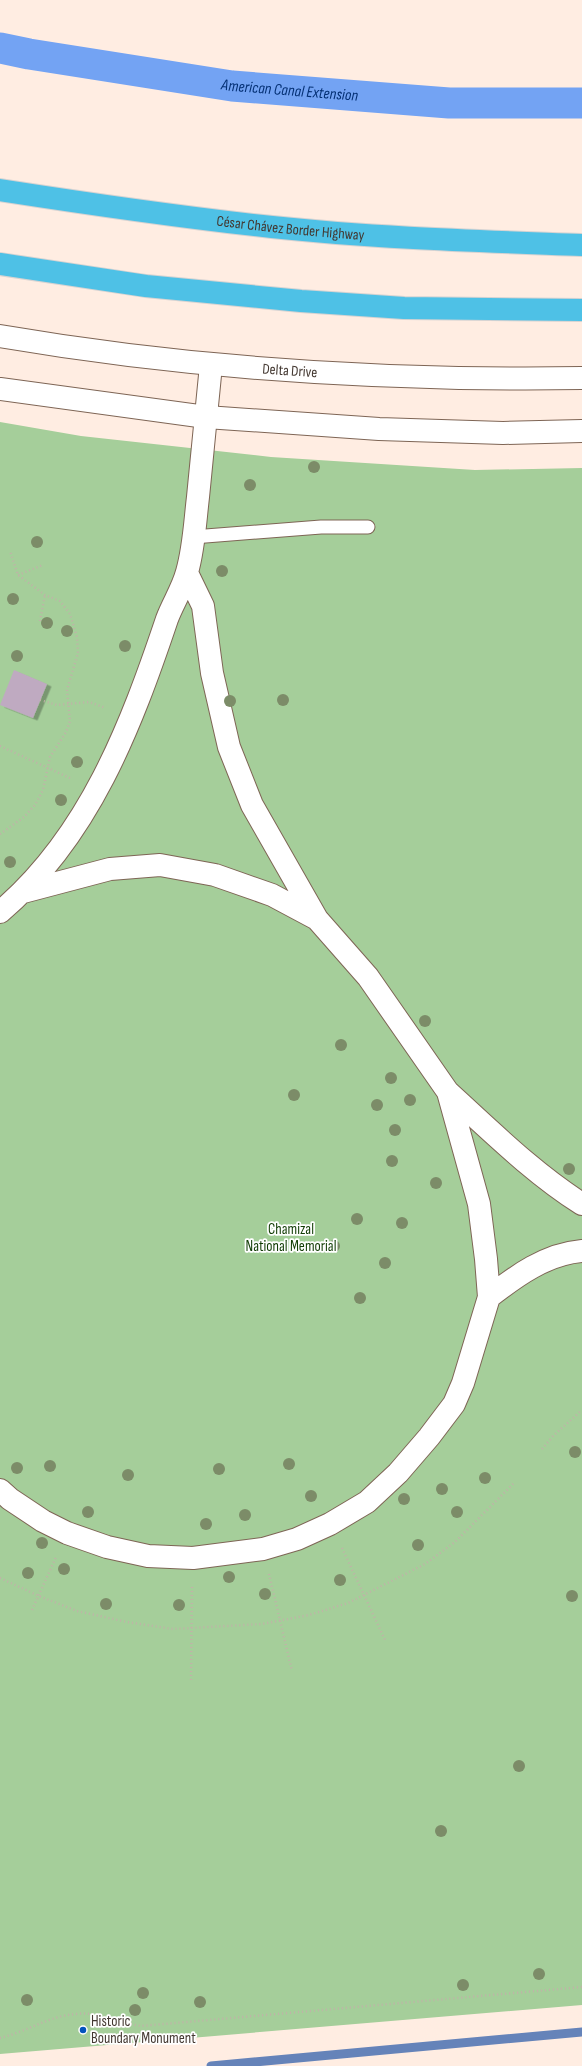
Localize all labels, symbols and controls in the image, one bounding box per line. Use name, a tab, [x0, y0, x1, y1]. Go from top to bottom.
water label: American Canal Extension	[219, 75, 359, 105]
street label: César Chávez Border Highway	[216, 211, 365, 244]
street label: Delta Drive	[262, 359, 318, 382]
park label: Chamizal National Memorial	[246, 1220, 336, 1256]
place label: Historic Boundary Monument	[91, 2012, 196, 2048]
marker: Historic Boundary Monument	[78, 2025, 88, 2035]

